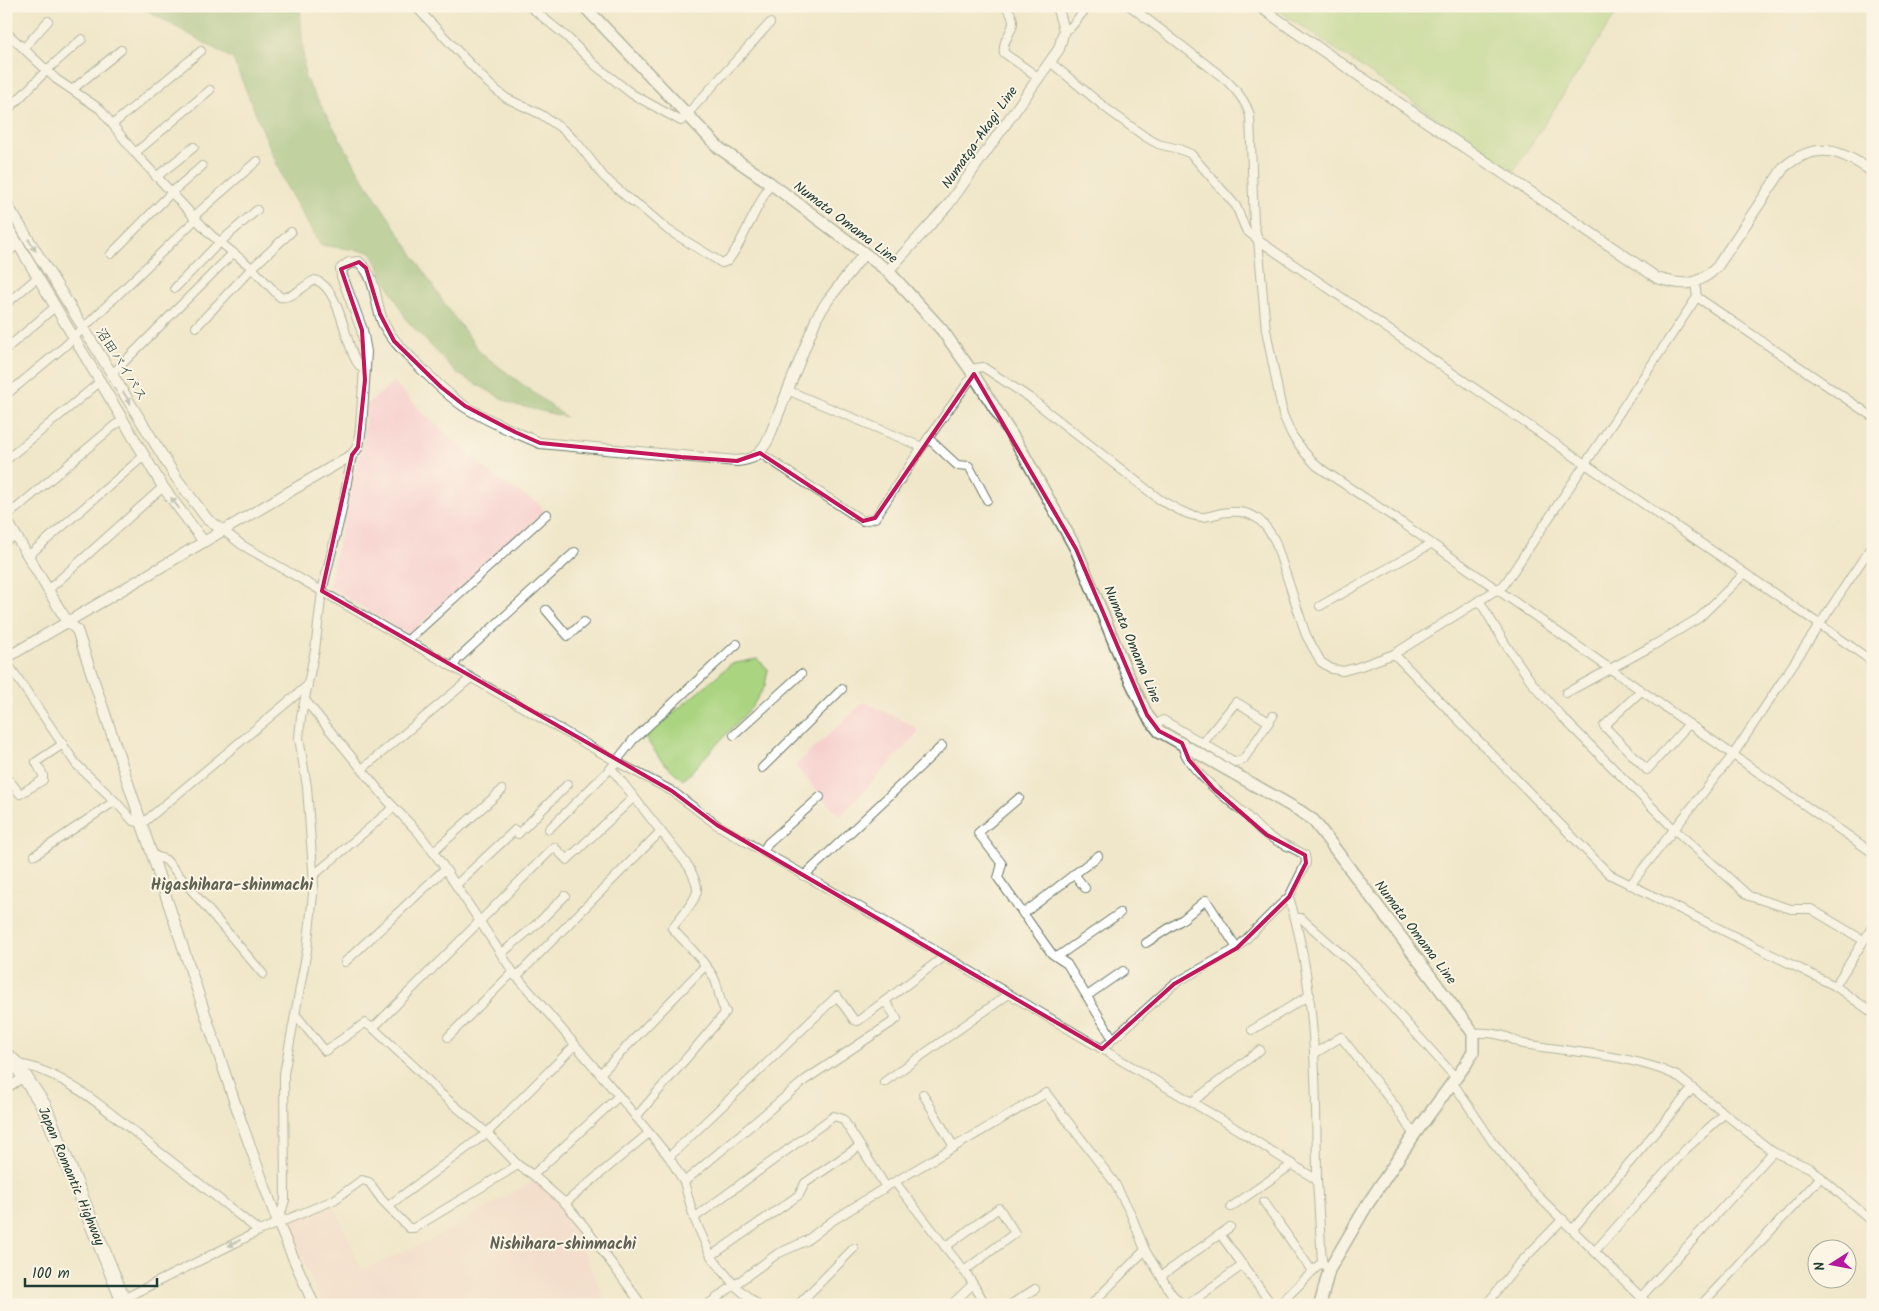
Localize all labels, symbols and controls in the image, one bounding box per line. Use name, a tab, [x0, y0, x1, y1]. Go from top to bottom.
street label: Numatga-Akagi Line	[936, 81, 1024, 193]
street label: Numata Omama Line	[789, 176, 903, 270]
one-way arrow	[27, 238, 37, 251]
street label: 沼田バイパス	[90, 323, 153, 406]
one-way arrow	[122, 391, 131, 404]
one-way arrow	[170, 496, 180, 510]
street label: Numata Omama Line	[1097, 582, 1167, 707]
district label: Higashihara-shinmachi	[151, 873, 314, 898]
street label: Numata Omama Line	[1369, 876, 1462, 990]
street label: Japan Romantic Highway	[32, 1103, 111, 1250]
district label: Nishihara-shinmachi	[490, 1232, 637, 1257]
north arrow	[1806, 1238, 1856, 1288]
one-way arrow	[226, 1239, 241, 1248]
scale bar	[25, 1256, 158, 1288]
text: N	[1809, 1260, 1832, 1273]
text: 100 m	[32, 1262, 70, 1286]

